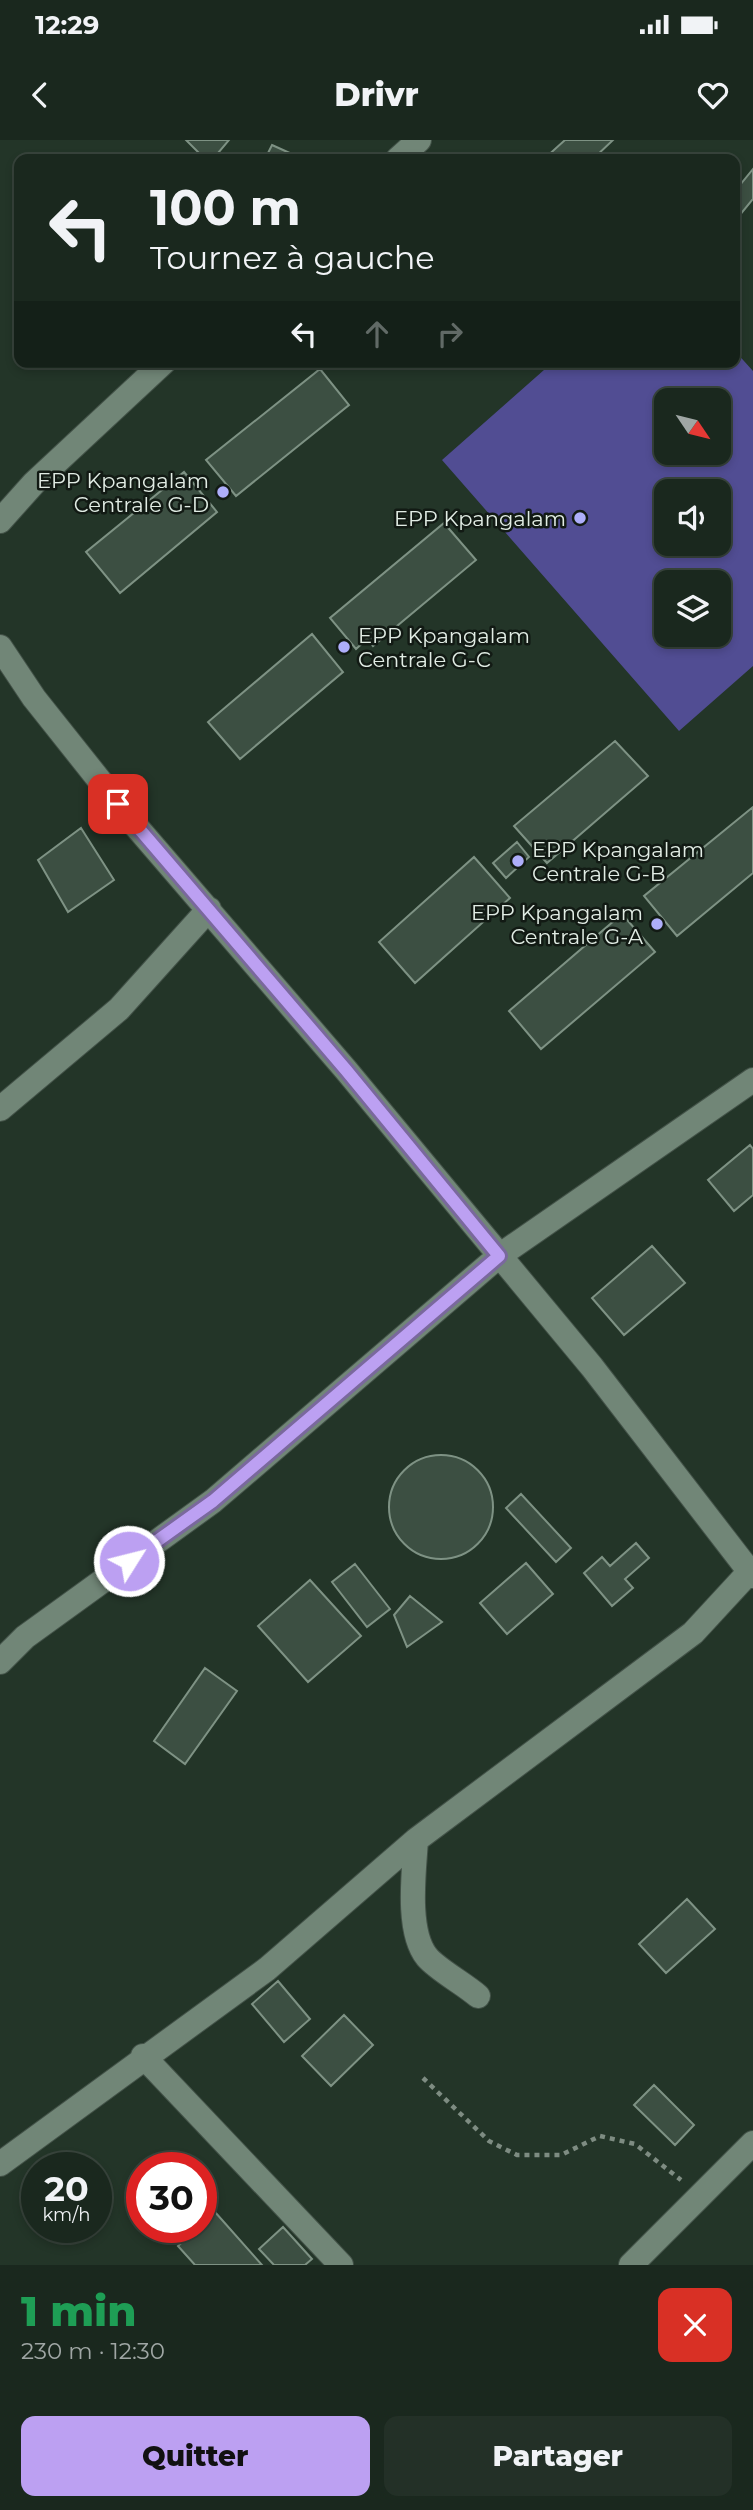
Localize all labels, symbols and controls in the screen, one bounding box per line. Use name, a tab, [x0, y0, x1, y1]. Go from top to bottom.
text: 12:29	[35, 9, 99, 41]
text: Drivr	[334, 75, 419, 114]
icon: back	[21, 76, 59, 114]
icon: heart	[694, 76, 732, 114]
text: 100 m	[150, 178, 301, 237]
icon: left	[35, 182, 126, 273]
text: Tournez à gauche	[150, 238, 435, 277]
icon: left	[285, 315, 323, 353]
icon: ahead	[358, 315, 396, 353]
icon: right	[431, 315, 469, 353]
north arrow	[654, 388, 732, 466]
map controls	[654, 388, 731, 647]
place label: EPP Kpangalam Centrale G-D	[37, 468, 209, 517]
button: sound	[654, 479, 731, 556]
marker: EPP Kpangalam Centrale G-D	[215, 484, 231, 500]
place label: EPP Kpangalam	[394, 506, 566, 531]
marker: EPP Kpangalam	[572, 510, 588, 526]
button: layers	[654, 570, 731, 647]
place label: EPP Kpangalam Centrale G-C	[358, 623, 530, 672]
marker: EPP Kpangalam Centrale G-C	[336, 639, 352, 655]
pin	[88, 774, 148, 834]
icon: arrive	[99, 785, 137, 823]
place label: EPP Kpangalam Centrale G-B	[532, 837, 704, 886]
marker: EPP Kpangalam Centrale G-B	[510, 853, 526, 869]
place label: EPP Kpangalam Centrale G-A	[471, 900, 644, 949]
marker: EPP Kpangalam Centrale G-A	[649, 916, 665, 932]
position arrow	[92, 1524, 166, 1598]
speed limit sign: 30	[126, 2152, 217, 2243]
text: 20	[44, 2167, 89, 2210]
text: km/h	[42, 2204, 91, 2226]
text: 1 min	[21, 2285, 137, 2337]
button: close	[658, 2288, 732, 2362]
text: 230 m · 12:30	[21, 2337, 165, 2365]
button: Quitter	[21, 2416, 370, 2496]
button: Partager	[384, 2416, 732, 2496]

